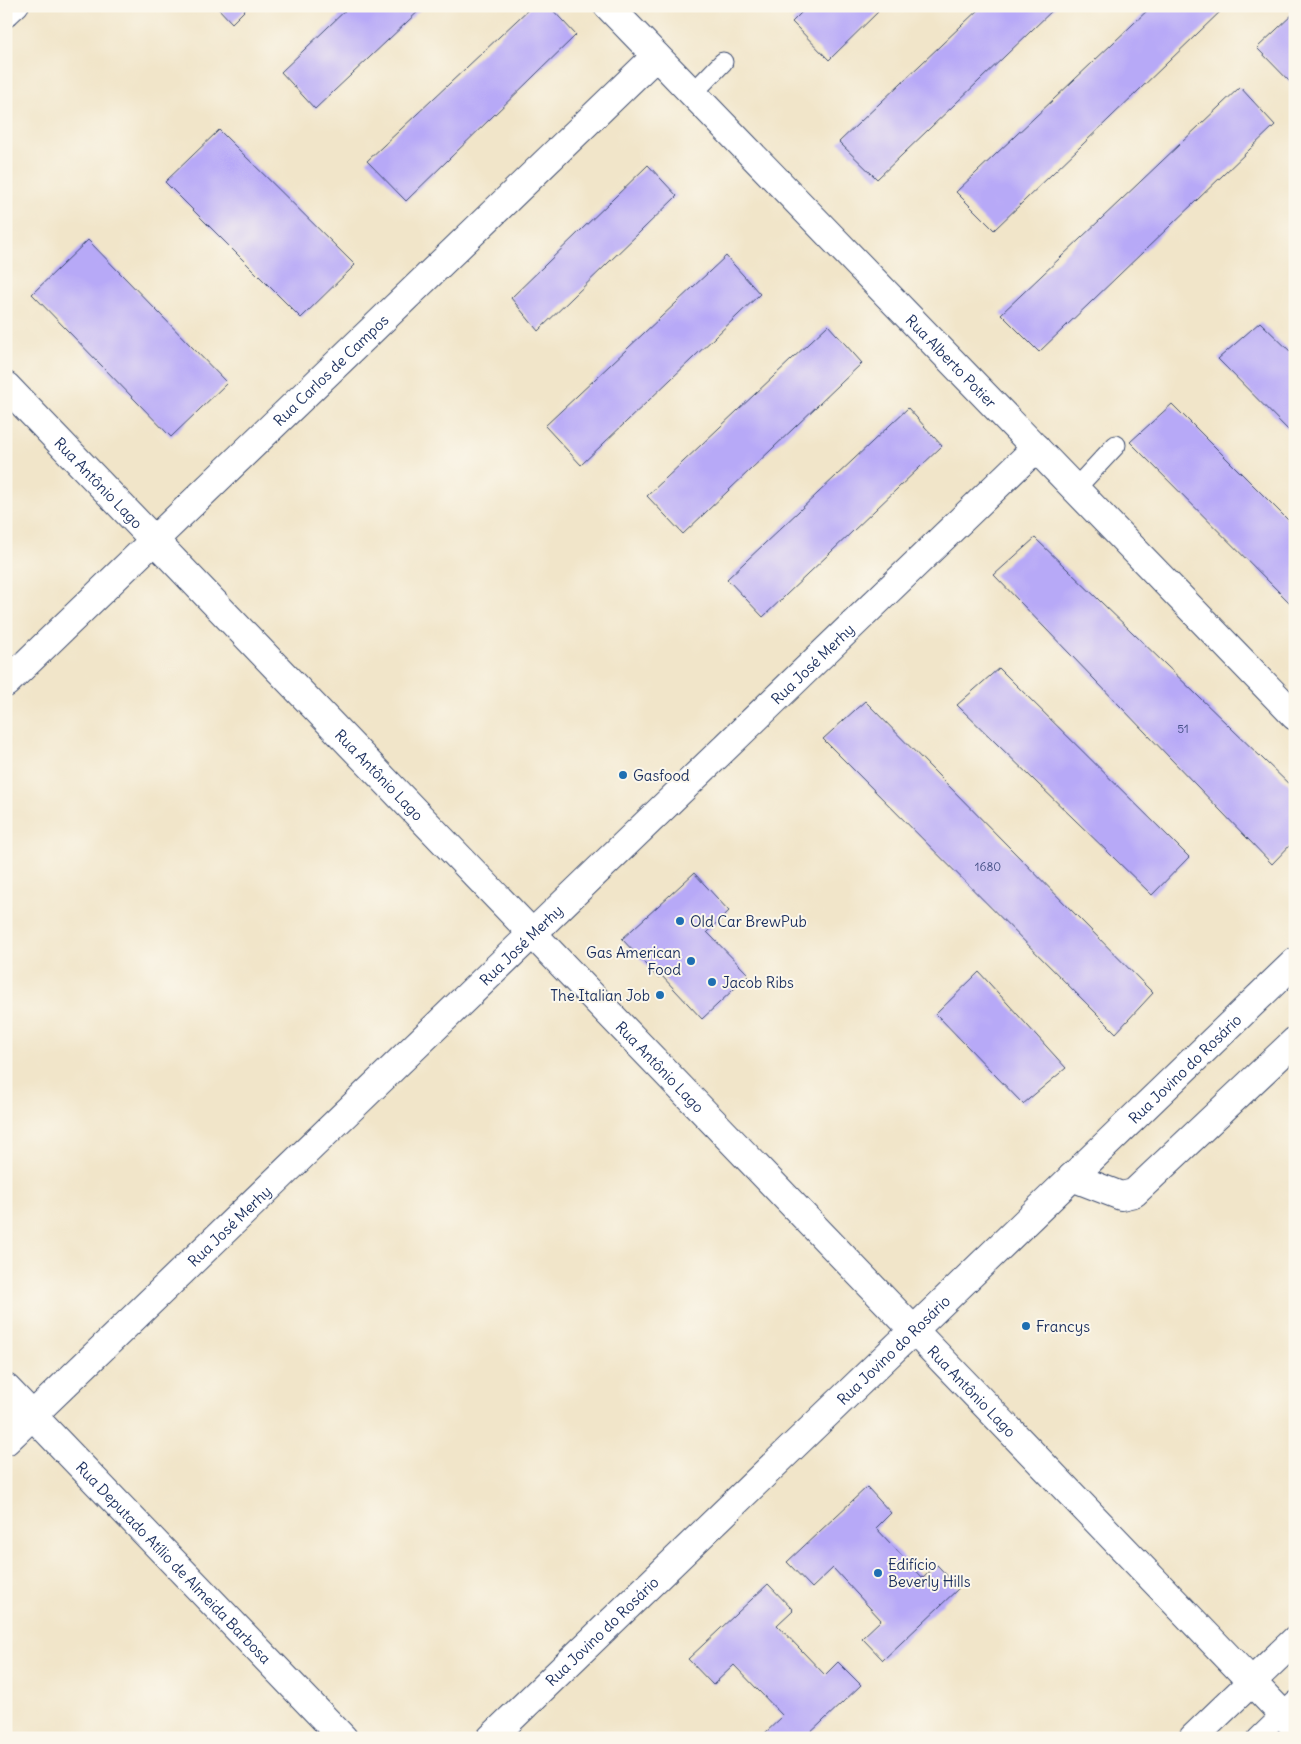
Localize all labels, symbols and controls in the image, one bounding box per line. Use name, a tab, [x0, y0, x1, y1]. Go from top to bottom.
street label: Rua Carlos de Campos	[269, 310, 392, 430]
street label: Rua Alberto Potier	[902, 310, 1001, 412]
street label: Rua Antônio Lago	[51, 433, 147, 532]
street label: Rua José Merhy	[767, 619, 858, 708]
house number: 51	[1177, 721, 1189, 736]
street label: Rua Antônio Lago	[331, 725, 428, 824]
place label: Gasfood	[633, 766, 690, 785]
marker: Gasfood	[617, 769, 629, 781]
house number: 1680	[975, 859, 1001, 874]
street label: Rua José Merhy	[475, 900, 566, 989]
place label: Old Car BrewPub	[690, 912, 807, 931]
marker: Old Car BrewPub	[674, 915, 686, 927]
place label: Gas American Food	[586, 943, 681, 979]
marker: Gas American Food	[685, 955, 697, 967]
place label: Jacob Ribs	[722, 973, 794, 992]
marker: Jacob Ribs	[706, 976, 718, 988]
place label: The Italian Job	[550, 986, 650, 1005]
marker: The Italian Job	[654, 989, 666, 1001]
street label: Rua Jovino do Rosário	[1124, 1010, 1245, 1127]
street label: Rua Antônio Lago	[612, 1017, 708, 1116]
street label: Rua José Merhy	[184, 1181, 275, 1270]
street label: Rua Jovino do Rosário	[833, 1291, 954, 1409]
place label: Francys	[1036, 1317, 1090, 1336]
marker: Francys	[1020, 1320, 1032, 1332]
street label: Rua Antônio Lago	[924, 1341, 1020, 1441]
street label: Rua Deputado Atílio de Almeida Barbosa	[72, 1457, 276, 1668]
place label: Edifício Beverly Hills	[888, 1555, 971, 1591]
marker: Edifício Beverly Hills	[872, 1567, 884, 1579]
street label: Rua Jovino do Rosário	[541, 1572, 662, 1690]

